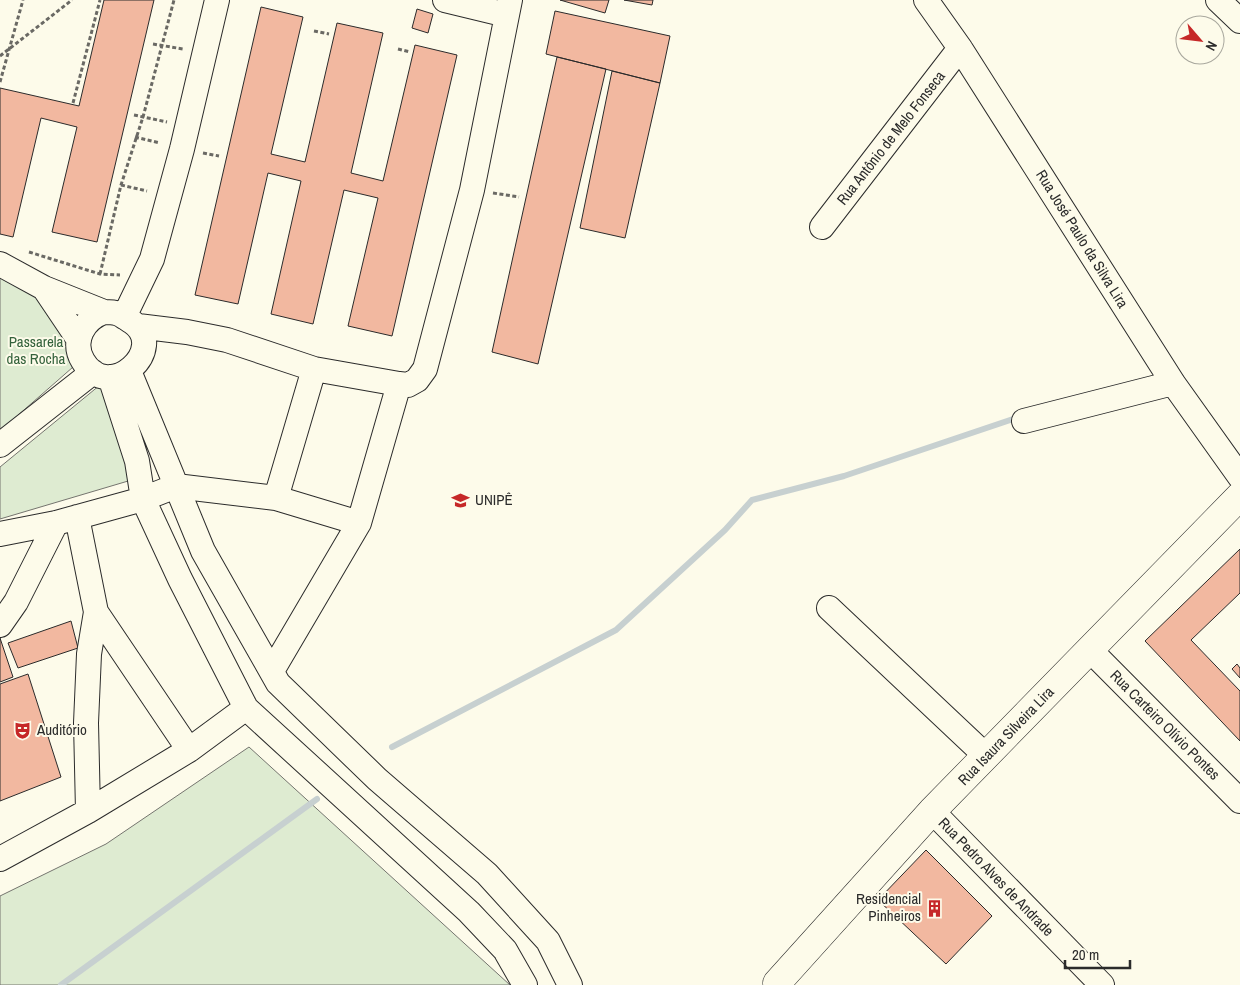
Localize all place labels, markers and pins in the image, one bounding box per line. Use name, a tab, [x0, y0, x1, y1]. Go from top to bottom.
place label: UNIPÊ	[475, 489, 513, 510]
school or university icon: UNIPÊ	[451, 490, 471, 510]
place label: Auditório	[36, 719, 87, 740]
theatre icon: Auditório	[13, 720, 33, 740]
place label: Residencial Pinheiros	[856, 888, 921, 926]
building icon: Residencial Pinheiros	[925, 898, 945, 918]

